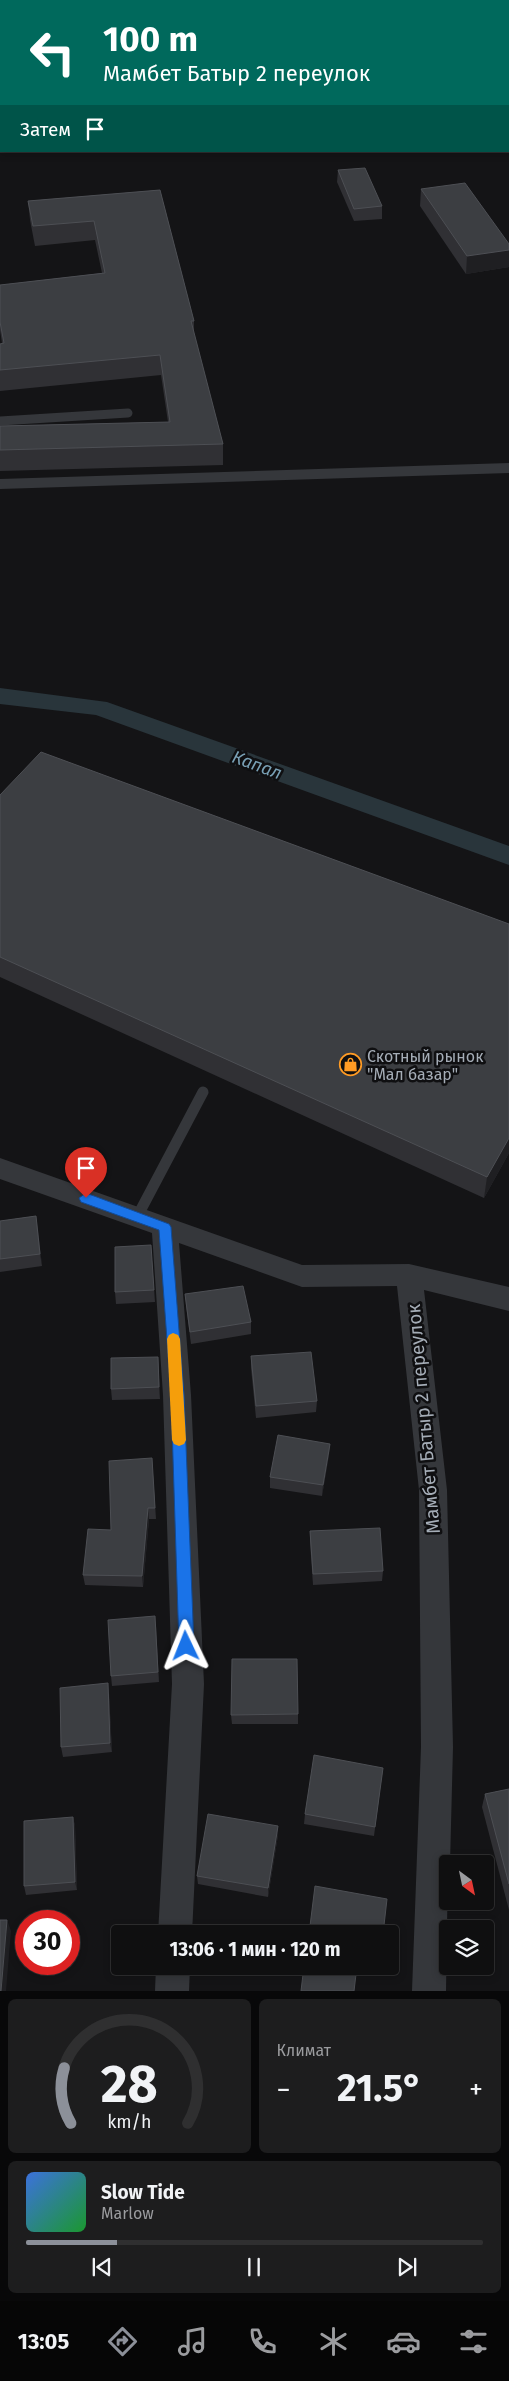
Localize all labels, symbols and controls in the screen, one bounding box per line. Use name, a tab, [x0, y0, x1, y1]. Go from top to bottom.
text: 100 m	[103, 18, 198, 60]
icon: left	[20, 20, 85, 85]
text: Мамбет Батыр 2 переулок	[103, 60, 370, 87]
icon: arrive	[81, 115, 109, 143]
text: Затем	[20, 118, 71, 141]
water label: Капал	[229, 746, 285, 784]
place label: Скотный рынок "Мал базар"	[367, 1047, 484, 1084]
shop icon: Скотный рынок "Мал базар"	[339, 1053, 363, 1077]
pin	[65, 1147, 107, 1198]
icon: arrive	[72, 1154, 100, 1182]
street label: Мамбет Батыр 2 переулок	[402, 1303, 445, 1535]
position arrow	[159, 1619, 211, 1671]
north arrow	[439, 1855, 494, 1910]
map controls	[439, 1855, 494, 1975]
speed limit sign: 30	[15, 1910, 80, 1975]
button: layers	[439, 1920, 494, 1975]
text: 13:06 · 1 мин · 120 m	[170, 1938, 340, 1961]
text: Климат	[277, 2041, 331, 2060]
text: 28	[101, 2053, 158, 2116]
text: 21.5°	[337, 2065, 423, 2111]
text: −	[277, 2073, 291, 2106]
text: +	[469, 2073, 483, 2106]
text: km/h	[107, 2111, 151, 2133]
text: Slow Tide	[101, 2181, 185, 2204]
text: Marlow	[101, 2204, 154, 2223]
icon: previous	[88, 2253, 116, 2281]
icon: pause	[240, 2253, 268, 2281]
icon: next	[393, 2253, 421, 2281]
icon: directions	[105, 2324, 140, 2359]
icon: music	[175, 2324, 210, 2359]
icon: phone	[245, 2324, 280, 2359]
icon: climate	[316, 2324, 351, 2359]
icon: car	[386, 2324, 421, 2359]
icon: filters	[456, 2324, 491, 2359]
text: 13:05	[18, 2328, 69, 2355]

